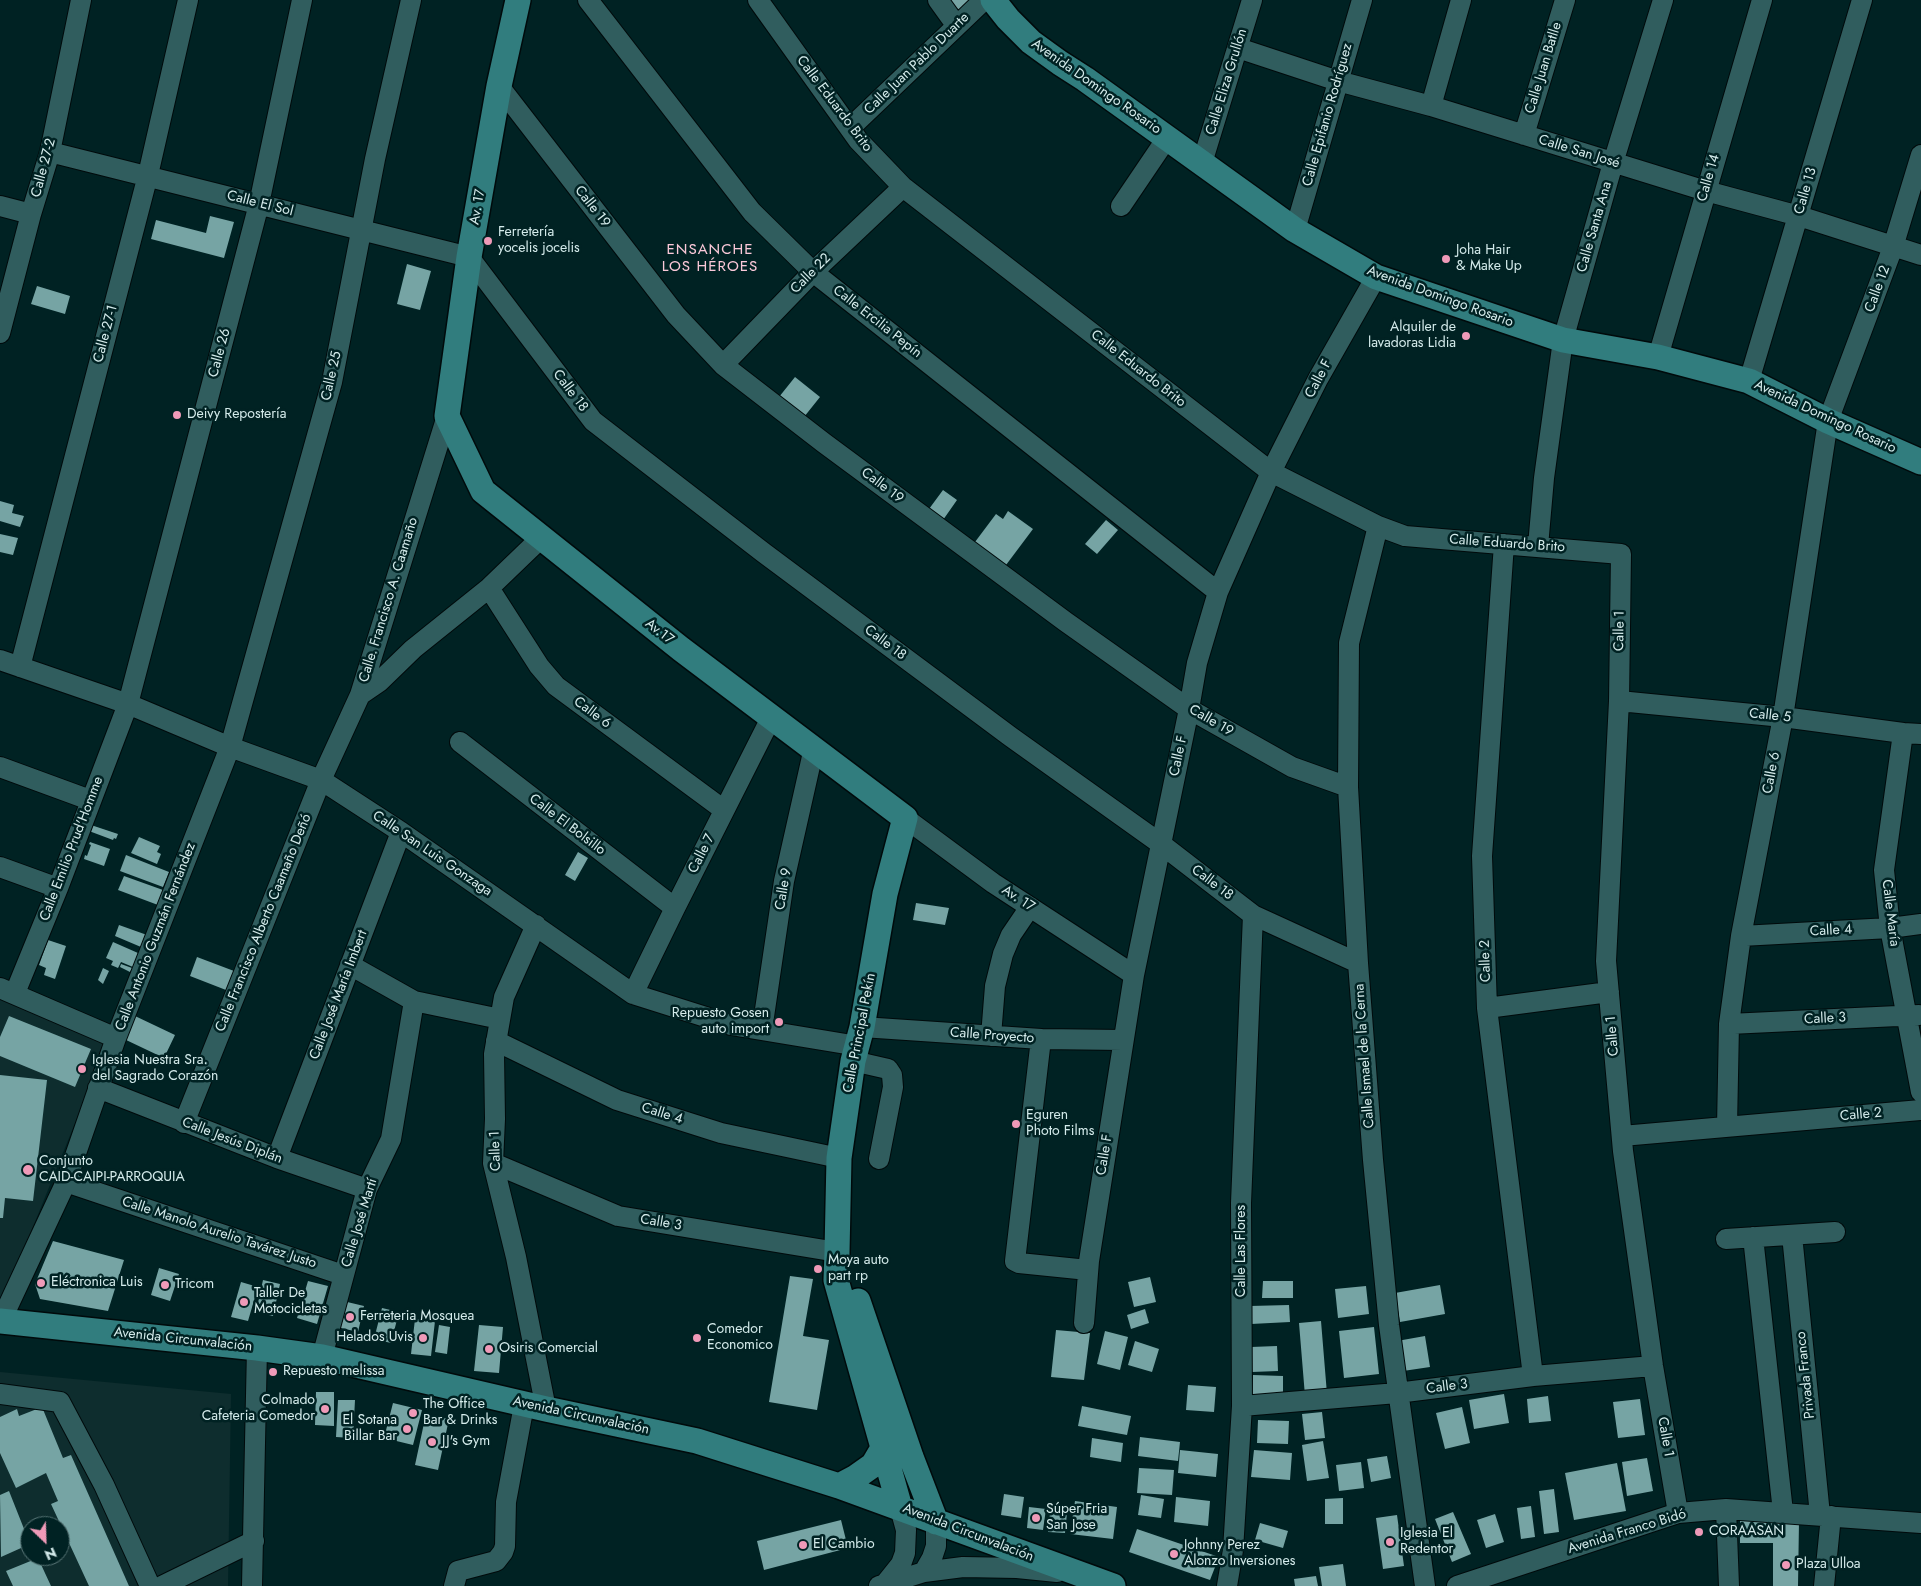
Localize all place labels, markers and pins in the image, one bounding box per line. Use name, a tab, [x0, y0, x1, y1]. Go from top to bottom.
place label: Ferretería yocelis jocelis	[498, 225, 580, 258]
marker: Ferretería yocelis jocelis	[482, 235, 494, 247]
place label: Joha Hair & Make Up	[1456, 243, 1522, 276]
marker: Joha Hair & Make Up	[1440, 253, 1452, 265]
place label: Alquiler de lavadoras Lidia	[1368, 320, 1456, 352]
marker: Alquiler de lavadoras Lidia	[1460, 330, 1472, 342]
place label: Deivy Repostería	[187, 407, 286, 423]
marker: Deivy Repostería	[171, 409, 183, 421]
place label: Repuesto Gosen auto import	[672, 1006, 769, 1038]
marker: Repuesto Gosen auto import	[773, 1016, 785, 1028]
place label: Iglesia Nuestra Sra. del Sagrado Corazón	[92, 1053, 218, 1086]
marker: Iglesia Nuestra Sra. del Sagrado Corazón	[76, 1063, 88, 1075]
place label: Eguren Photo Films	[1026, 1108, 1094, 1140]
marker: Eguren Photo Films	[1010, 1118, 1022, 1130]
place label: Conjunto CAID-CAIPI-PARROQUIA	[39, 1154, 185, 1186]
marker: Conjunto CAID-CAIPI-PARROQUIA	[21, 1163, 35, 1177]
place label: Moya auto part rp	[828, 1253, 889, 1285]
marker: Moya auto part rp	[812, 1263, 824, 1275]
place label: Eléctronica Luis	[51, 1275, 143, 1291]
marker: Eléctronica Luis	[35, 1277, 47, 1289]
place label: Tricom	[175, 1277, 214, 1293]
marker: Tricom	[159, 1279, 171, 1291]
place label: Taller De Motocicletas	[254, 1286, 327, 1318]
marker: Taller De Motocicletas	[238, 1296, 250, 1308]
place label: Ferreteria Mosquea	[360, 1309, 474, 1325]
marker: Ferreteria Mosquea	[344, 1311, 356, 1323]
place label: Comedor Economico	[707, 1322, 773, 1354]
place label: Helados Uvis	[336, 1330, 413, 1346]
marker: Helados Uvis	[417, 1332, 429, 1344]
marker: Comedor Economico	[691, 1332, 703, 1344]
place label: Osiris Comercial	[499, 1341, 598, 1357]
marker: Osiris Comercial	[483, 1343, 495, 1355]
place label: Repuesto melissa	[283, 1364, 384, 1380]
marker: Repuesto melissa	[267, 1366, 279, 1378]
place label: Colmado Cafeteria Comedor	[202, 1393, 315, 1425]
place label: The Office Bar & Drinks	[423, 1397, 497, 1430]
marker: Colmado Cafeteria Comedor	[319, 1403, 331, 1415]
marker: The Office Bar & Drinks	[407, 1407, 419, 1419]
place label: El Sotana Billar Bar	[342, 1413, 397, 1445]
marker: El Sotana Billar Bar	[401, 1423, 413, 1435]
place label: JJ's Gym	[442, 1434, 490, 1450]
marker: JJ's Gym	[426, 1436, 438, 1448]
place label: Súper Fria San Jose	[1046, 1502, 1107, 1534]
marker: Súper Fria San Jose	[1030, 1512, 1042, 1524]
place label: CORAASAN	[1709, 1524, 1784, 1540]
place label: Iglesia El Redentor	[1400, 1526, 1453, 1558]
marker: CORAASAN	[1693, 1526, 1705, 1538]
marker: Iglesia El Redentor	[1384, 1536, 1396, 1548]
place label: El Cambio	[813, 1537, 875, 1553]
place label: Johnny Perez Alonzo Inversiones	[1184, 1538, 1295, 1570]
marker: El Cambio	[797, 1539, 809, 1551]
marker: Johnny Perez Alonzo Inversiones	[1168, 1548, 1180, 1560]
place label: Plaza Ulloa	[1796, 1557, 1861, 1573]
marker: Plaza Ulloa	[1780, 1559, 1792, 1571]

